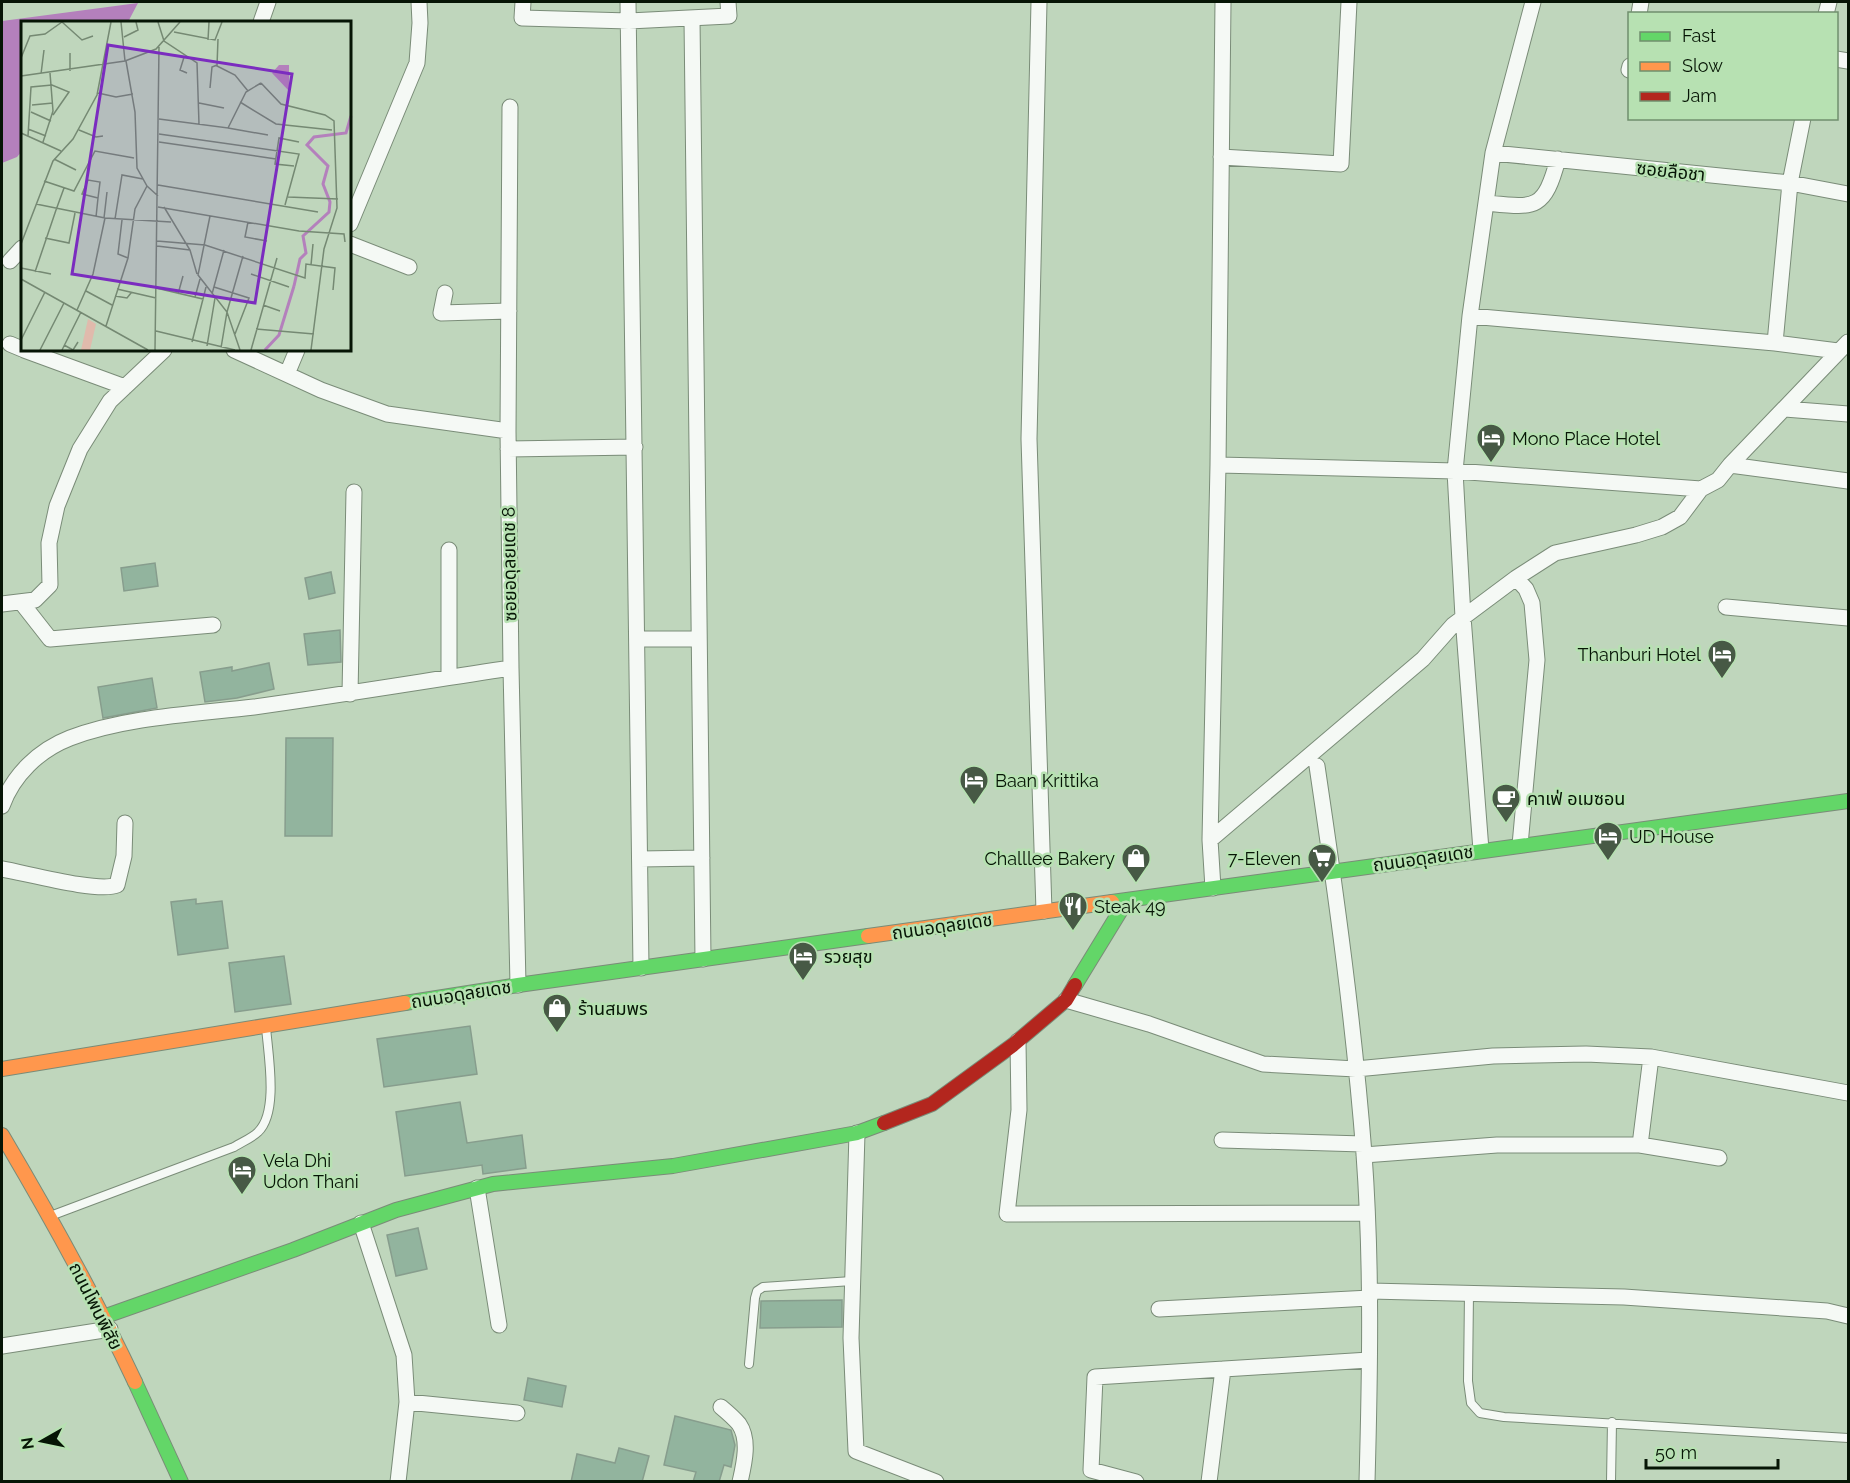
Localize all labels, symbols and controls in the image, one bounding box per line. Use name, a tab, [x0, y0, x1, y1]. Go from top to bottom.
legend	[1628, 12, 1838, 120]
inset map	[21, 21, 351, 351]
text: Fast	[1682, 25, 1716, 46]
text: Slow	[1682, 55, 1723, 76]
text: Jam	[1682, 85, 1717, 106]
street label: ซอยลือชา	[1636, 157, 1706, 185]
hotel icon: Mono Place Hotel	[1475, 422, 1507, 464]
place label: Mono Place Hotel	[1512, 428, 1660, 449]
street label: ซอยอดุลยเดช 8	[497, 506, 522, 622]
hotel icon: Thanburi Hotel	[1706, 638, 1738, 680]
place label: Thanburi Hotel	[1578, 644, 1701, 665]
hotel icon: Baan Krittika	[958, 764, 990, 806]
place label: Baan Krittika	[995, 770, 1099, 791]
cafe icon: คาเฟ่ อเมซอน	[1490, 782, 1522, 824]
place label: คาเฟ่ อเมซอน	[1527, 788, 1625, 809]
hotel icon: UD House	[1592, 820, 1624, 862]
place label: UD House	[1629, 826, 1714, 847]
street label: ถนนอดุลยเดช	[1371, 841, 1475, 876]
shop icon: Challlee Bakery	[1120, 842, 1152, 884]
supermarket icon: 7-Eleven	[1306, 842, 1338, 884]
place label: Challlee Bakery	[984, 848, 1115, 869]
place label: 7-Eleven	[1228, 848, 1301, 869]
restaurant icon: Steak 49	[1057, 890, 1089, 932]
place label: Steak 49	[1094, 896, 1166, 917]
street label: ถนนอดุลยเดช	[890, 909, 994, 944]
hotel icon: รวยสุข	[787, 940, 819, 982]
place label: รวยสุข	[824, 946, 872, 968]
street label: ถนนอดุลยเดช	[409, 976, 513, 1013]
shop icon: ร้านสมพร	[541, 992, 573, 1034]
place label: ร้านสมพร	[578, 998, 648, 1019]
place label: Vela Dhi Udon Thani	[263, 1150, 359, 1192]
hotel icon: Vela Dhi Udon Thani	[226, 1154, 258, 1196]
street label: ถนนโพนพิสัย	[65, 1259, 127, 1353]
north arrow	[12, 1411, 72, 1471]
scale bar	[1646, 1432, 1778, 1470]
text: N	[17, 1436, 38, 1451]
text: 50 m	[1655, 1442, 1697, 1463]

